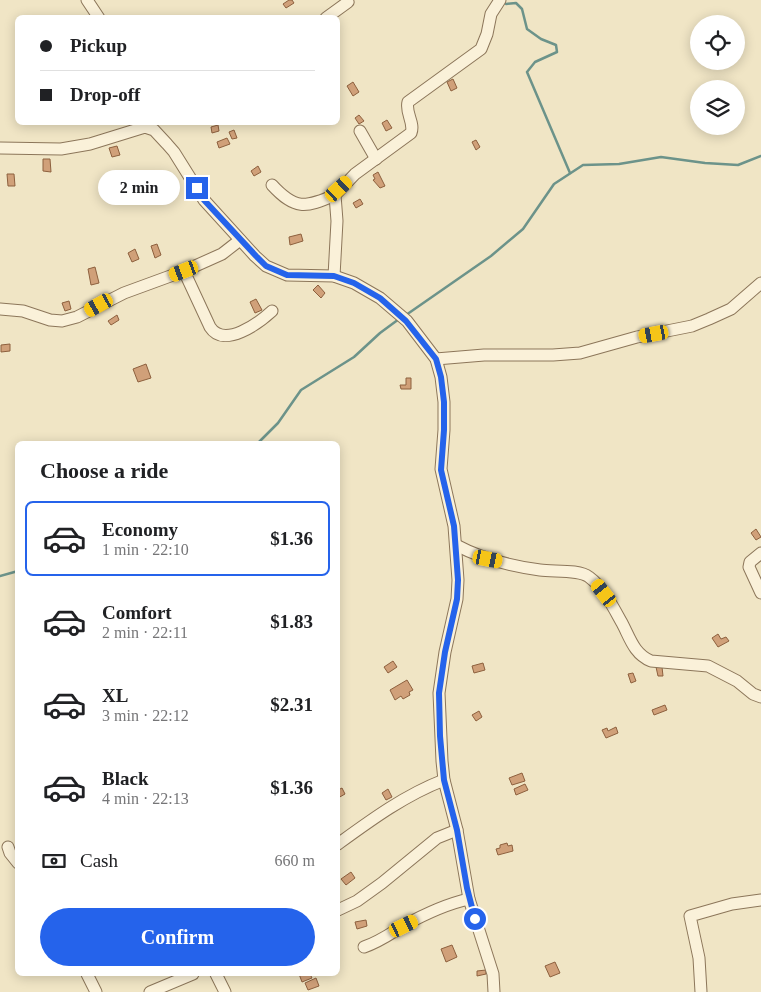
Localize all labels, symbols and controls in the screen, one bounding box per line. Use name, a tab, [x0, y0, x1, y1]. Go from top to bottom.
map controls	[690, 15, 745, 135]
button: locate	[690, 15, 745, 70]
text: Pickup	[70, 35, 127, 56]
button: layers	[690, 80, 745, 135]
text: Drop-off	[70, 84, 140, 105]
callout: 2 min	[97, 170, 180, 206]
car	[322, 173, 355, 205]
route end	[186, 177, 208, 199]
text: 2 min	[120, 179, 158, 196]
car	[167, 259, 200, 283]
car	[82, 291, 115, 319]
car	[637, 324, 670, 344]
text: Choose a ride	[40, 458, 168, 483]
icon: car	[42, 516, 87, 561]
text: Economy	[102, 519, 178, 540]
text: $1.36	[270, 528, 313, 549]
text: 1 min · 22:10	[102, 541, 189, 558]
car	[471, 549, 504, 569]
car	[588, 577, 619, 609]
icon: car	[42, 599, 87, 644]
text: Comfort	[102, 602, 172, 623]
text: $1.83	[270, 611, 313, 632]
text: 2 min · 22:11	[102, 624, 188, 641]
icon: car	[42, 682, 87, 727]
text: XL	[102, 685, 128, 706]
text: $2.31	[270, 694, 313, 715]
text: 3 min · 22:12	[102, 707, 189, 724]
icon: car	[42, 765, 87, 810]
text: Black	[102, 768, 148, 789]
text: $1.36	[270, 777, 313, 798]
text: 4 min · 22:13	[102, 790, 189, 807]
icon: cash	[40, 847, 68, 875]
text: Cash	[80, 850, 118, 871]
text: 660 m	[275, 852, 315, 869]
button: Confirm	[40, 908, 315, 966]
route start	[464, 908, 486, 930]
car	[387, 913, 420, 939]

